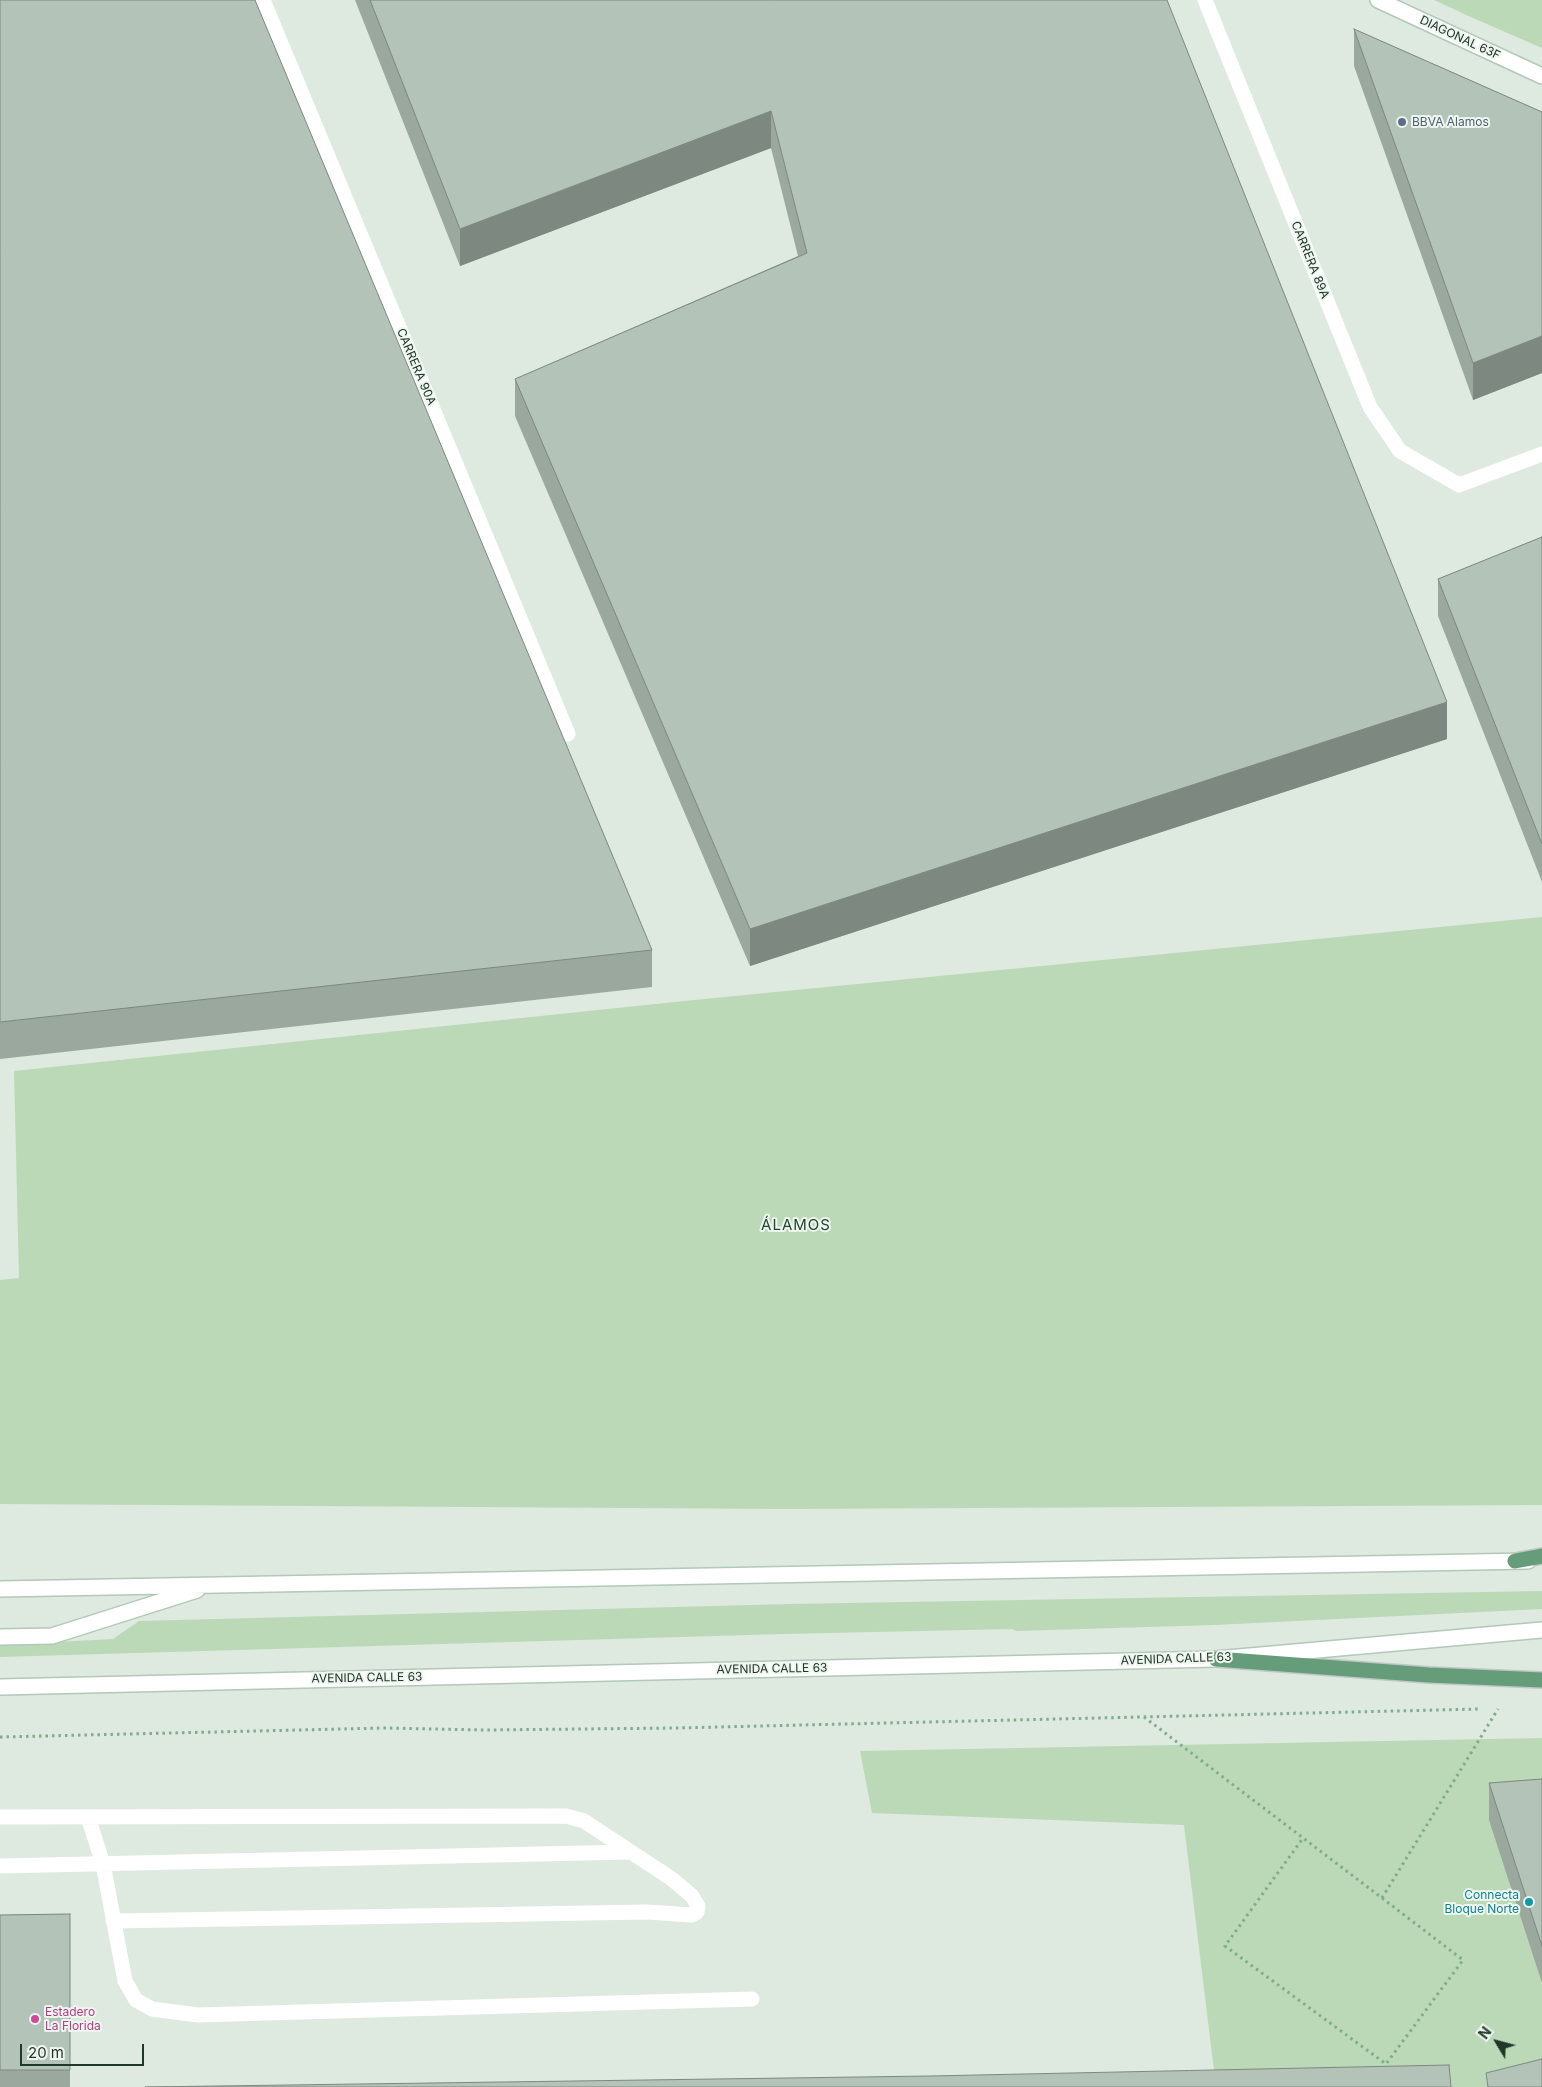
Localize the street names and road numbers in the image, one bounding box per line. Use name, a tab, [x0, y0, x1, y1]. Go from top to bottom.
street label: DIAGONAL 63F	[1417, 13, 1503, 63]
street label: CARRERA 89A	[1288, 219, 1332, 301]
street label: CARRERA 90A	[393, 326, 439, 408]
street label: AVENIDA CALLE 63	[1120, 1650, 1232, 1668]
street label: AVENIDA CALLE 63	[716, 1661, 828, 1677]
street label: AVENIDA CALLE 63	[311, 1670, 423, 1686]

